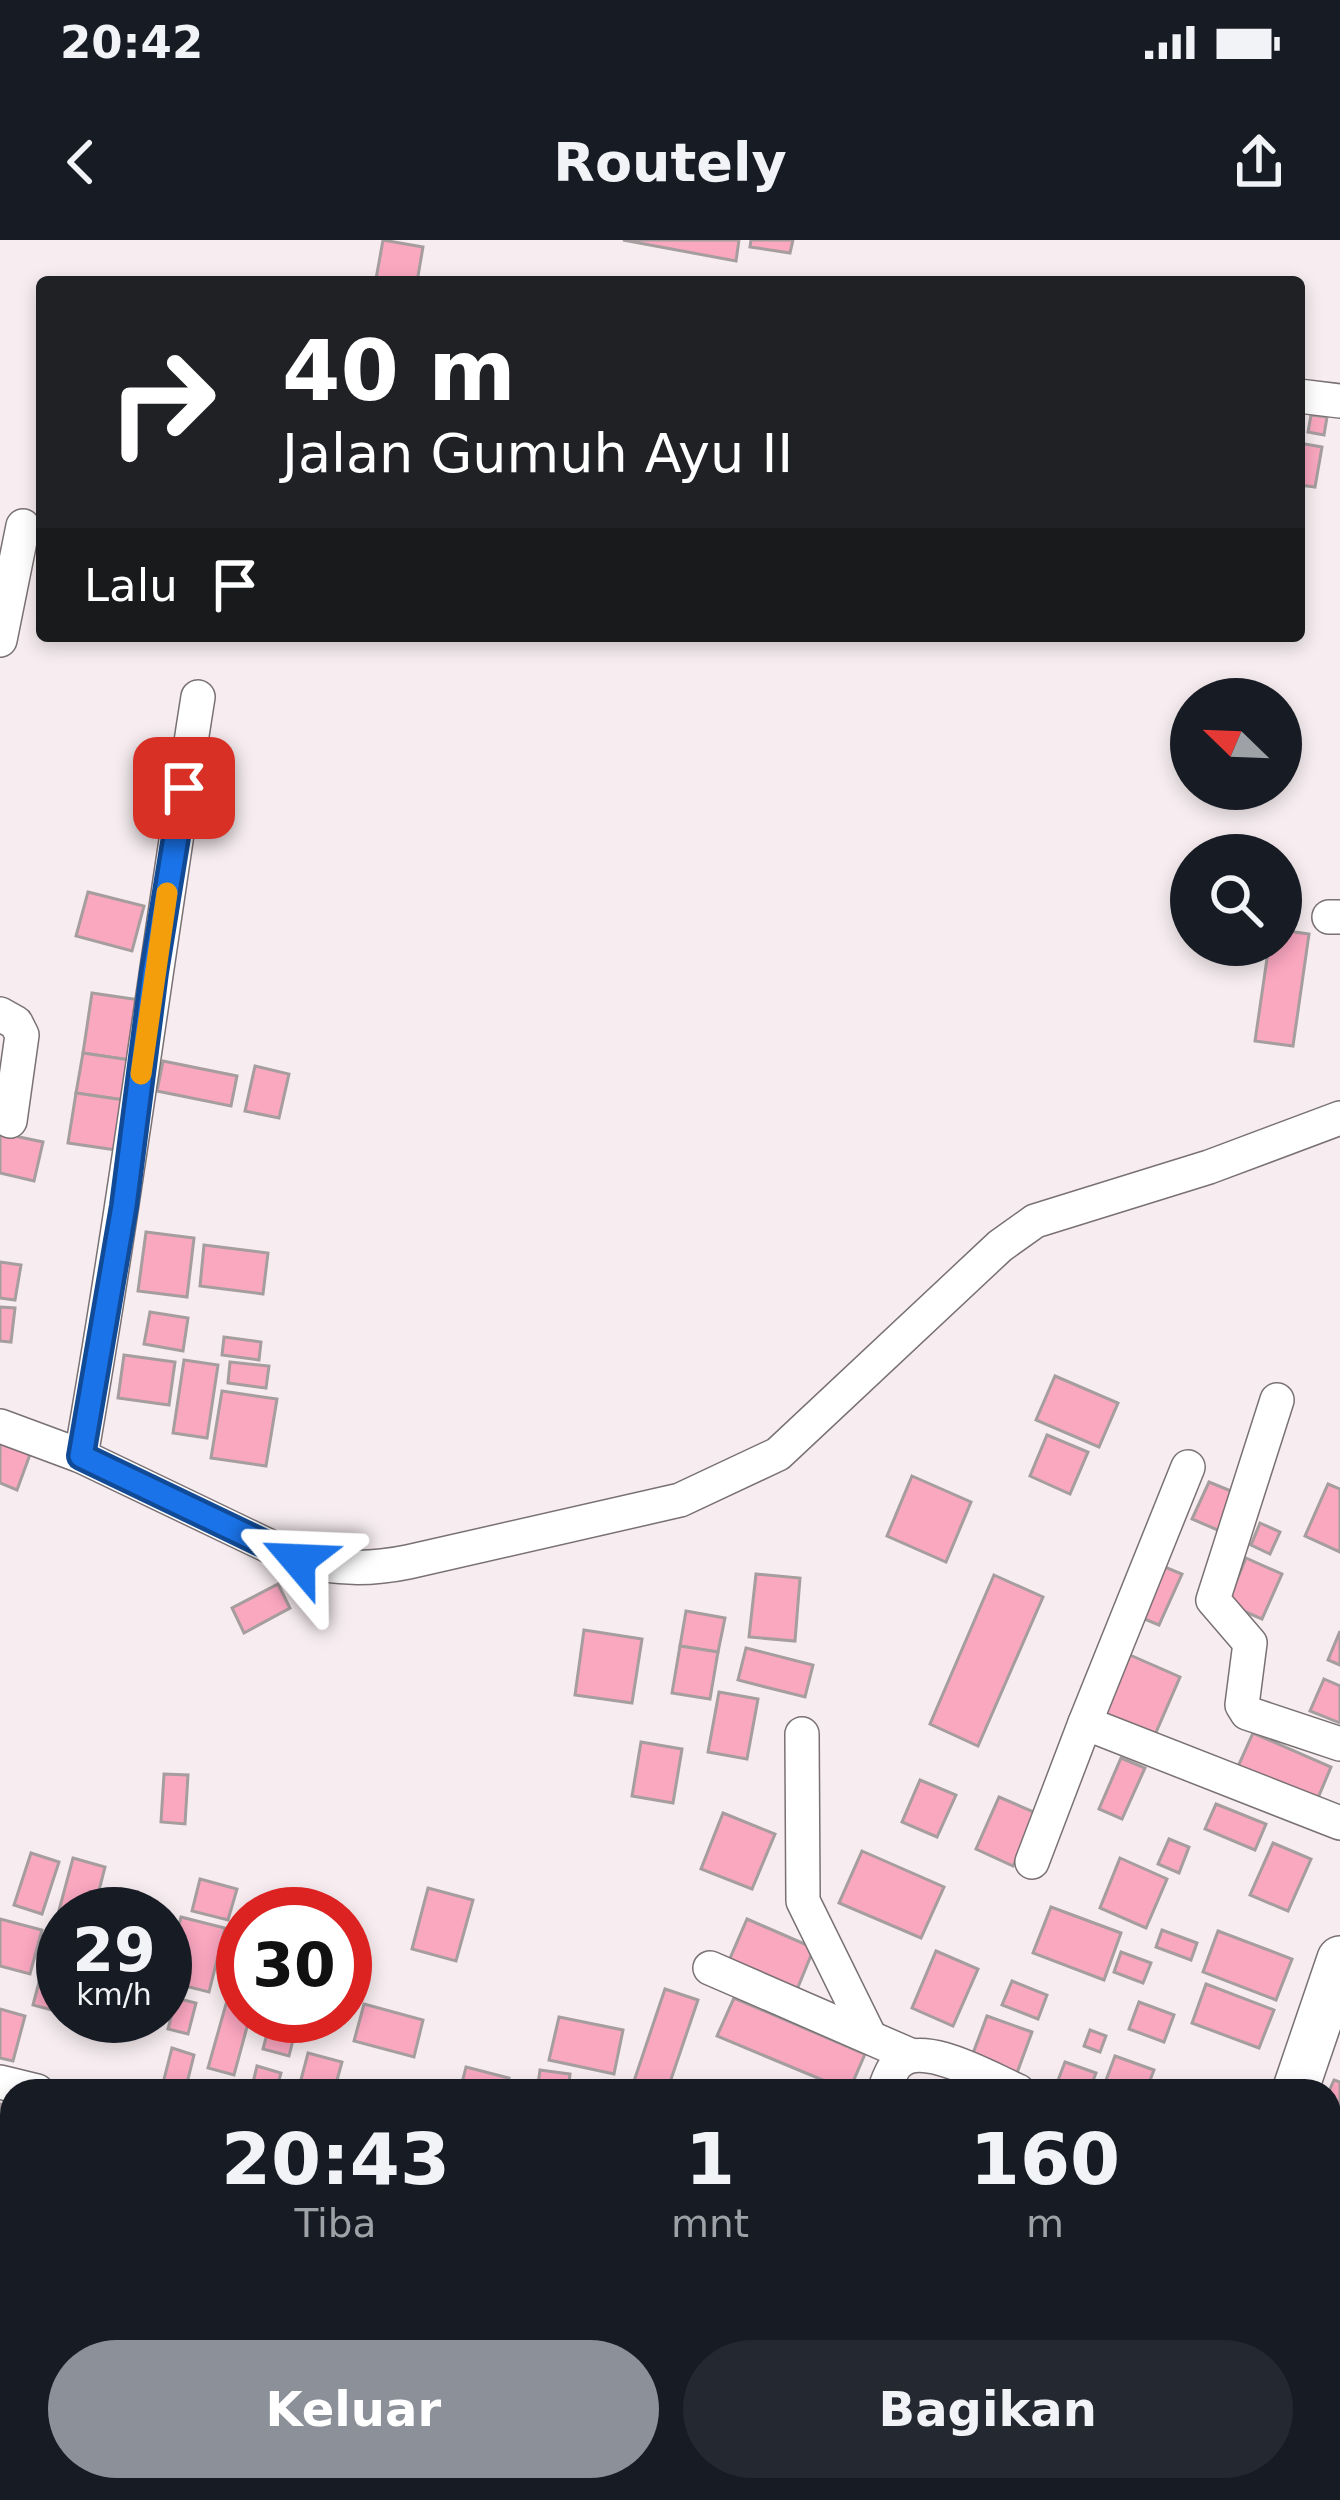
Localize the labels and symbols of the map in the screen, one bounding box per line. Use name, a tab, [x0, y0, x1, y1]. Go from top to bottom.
north arrow	[1170, 678, 1302, 810]
pin	[133, 737, 235, 839]
position arrow	[235, 1497, 361, 1623]
speed limit sign: 30	[216, 1887, 372, 2043]

